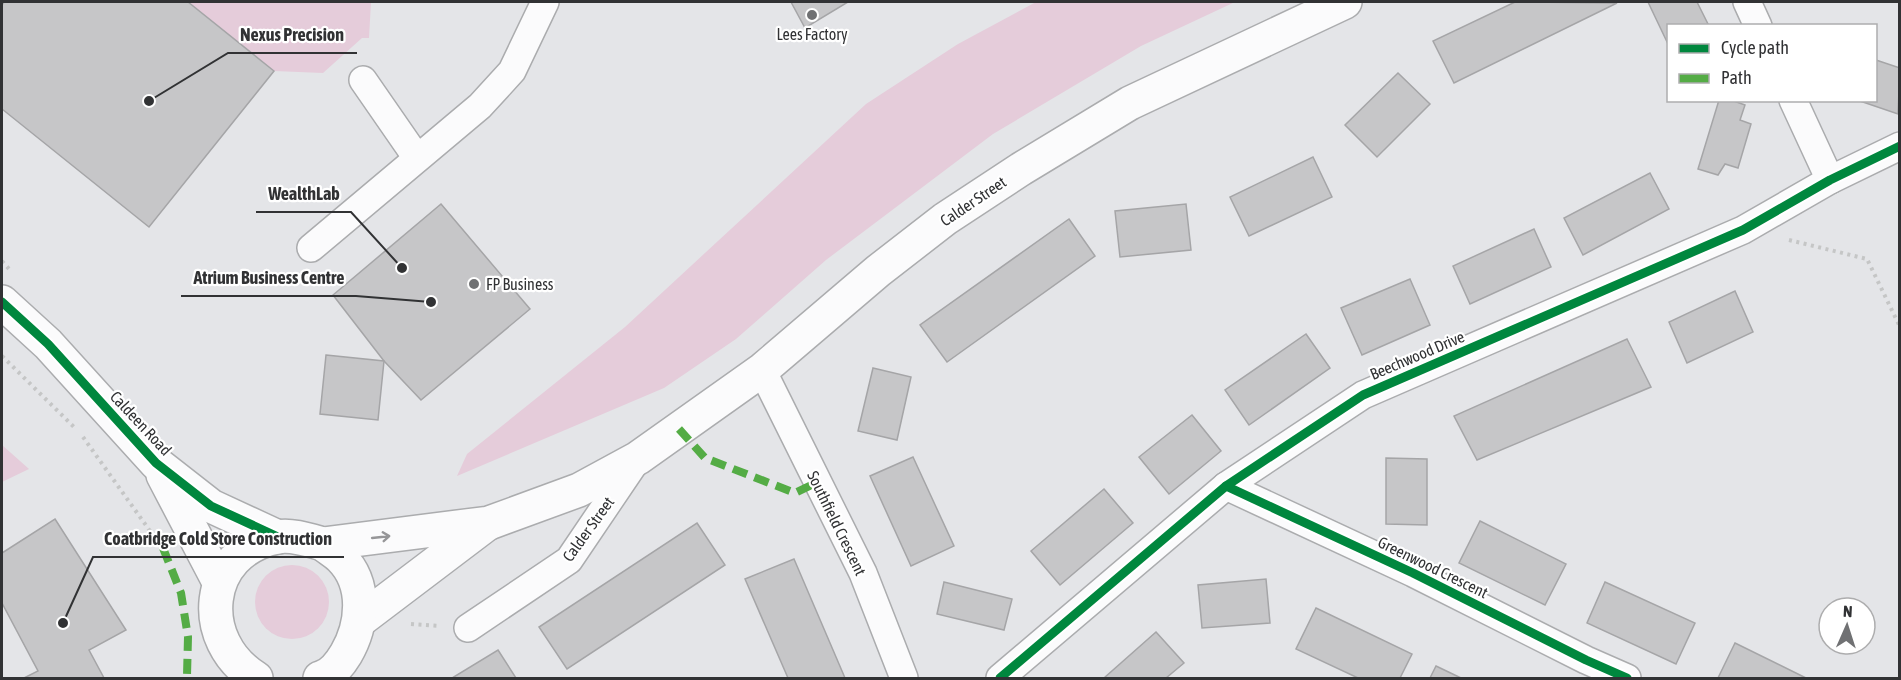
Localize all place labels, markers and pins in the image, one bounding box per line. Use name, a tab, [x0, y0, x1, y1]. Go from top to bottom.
marker: Lees Factory	[805, 8, 819, 22]
callout: Nexus Precision	[228, 17, 357, 53]
place label: Lees Factory	[776, 25, 848, 44]
callout: WealthLab	[256, 176, 351, 212]
callout: Atrium Business Centre	[181, 260, 356, 296]
place label: FP Business	[486, 275, 554, 293]
marker: FP Business	[467, 277, 481, 291]
callout: Coatbridge Cold Store Construction	[93, 521, 344, 557]

